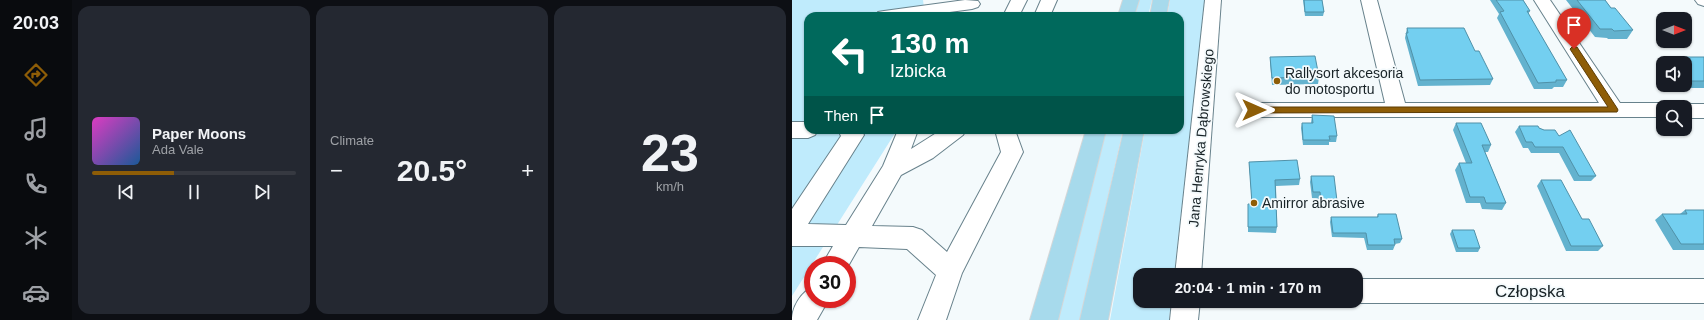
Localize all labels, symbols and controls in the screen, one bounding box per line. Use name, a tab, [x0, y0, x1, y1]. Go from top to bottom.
pin	[1557, 8, 1591, 49]
north arrow	[1656, 12, 1692, 48]
map controls	[1656, 12, 1692, 136]
text: 20:03	[13, 13, 59, 33]
icon: arrive	[1563, 14, 1585, 36]
icon: left	[824, 28, 876, 80]
text: 130 m	[890, 28, 969, 59]
street label: Jana Henryka Dąbrowskiego	[1185, 48, 1217, 228]
button: sound	[1656, 56, 1692, 92]
icon: directions	[22, 61, 50, 89]
text: Izbicka	[890, 61, 946, 81]
place label: Rallysort akcesoria do motosportu	[1285, 65, 1403, 97]
marker: Rallysort akcesoria do motosportu	[1272, 76, 1282, 86]
position arrow	[1233, 89, 1275, 131]
button: search	[1656, 100, 1692, 136]
icon: arrive	[866, 104, 888, 126]
text: Then	[824, 107, 858, 124]
icon: music	[22, 115, 50, 143]
text: 23	[641, 124, 699, 182]
text: Paper Moons	[152, 125, 246, 142]
text: Climate	[330, 133, 374, 148]
text: Ada Vale	[152, 142, 204, 157]
text: 20.5°	[397, 154, 467, 187]
text: −	[330, 158, 343, 183]
text: +	[521, 158, 534, 183]
icon: phone	[22, 170, 50, 198]
text: km/h	[656, 179, 684, 194]
icon: previous	[115, 181, 137, 203]
icon: pause	[183, 181, 205, 203]
icon: next	[251, 181, 273, 203]
place label: Amirror abrasive	[1262, 195, 1365, 211]
marker: Amirror abrasive	[1249, 198, 1259, 208]
icon: climate	[22, 224, 50, 252]
speed limit sign: 30	[804, 256, 856, 308]
icon: car	[22, 279, 50, 307]
text: 20:04 · 1 min · 170 m	[1175, 279, 1321, 296]
street label: Człopska	[1495, 282, 1566, 301]

